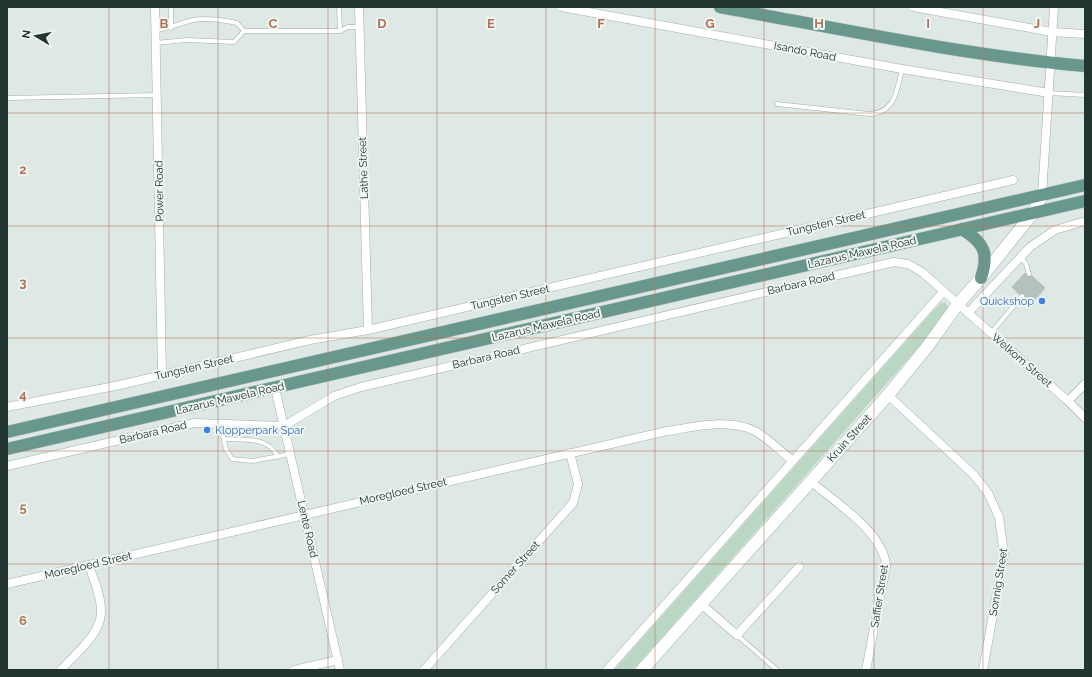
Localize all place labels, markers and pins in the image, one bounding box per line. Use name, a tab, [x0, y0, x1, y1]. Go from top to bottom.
place label: Quickshop	[980, 295, 1034, 308]
marker: Quickshop	[1037, 296, 1047, 306]
place label: Klopperpark Spar	[215, 424, 304, 437]
marker: Klopperpark Spar	[202, 425, 212, 435]

